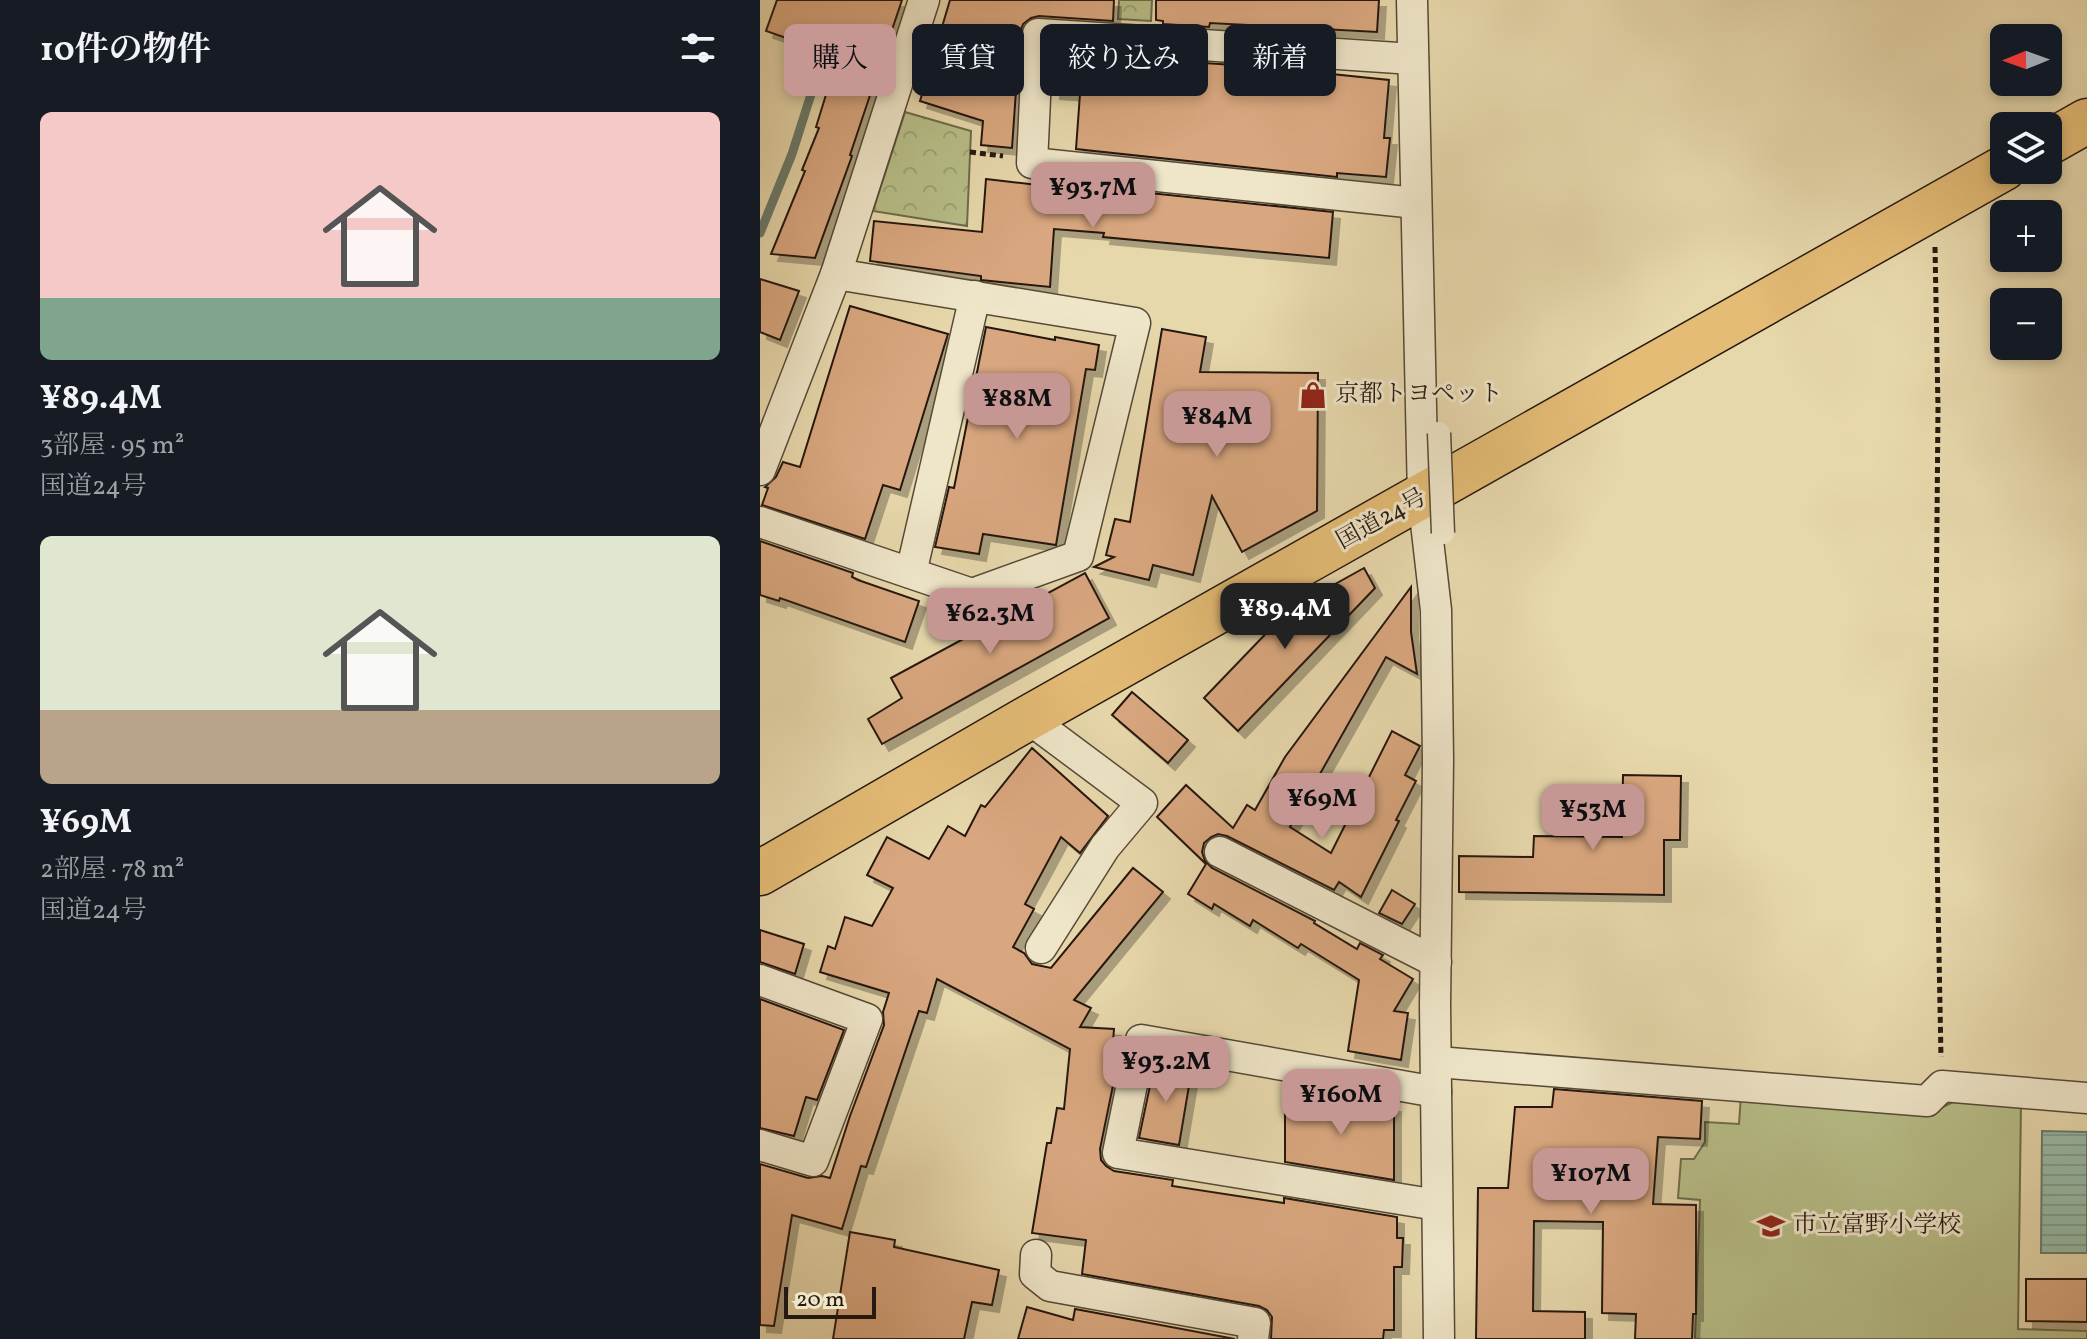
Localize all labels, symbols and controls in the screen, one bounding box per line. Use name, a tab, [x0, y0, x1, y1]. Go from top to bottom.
chip: 購入	[784, 24, 896, 96]
chip: 賃貸	[912, 24, 1024, 96]
chip: 絞り込み	[1040, 24, 1208, 96]
chip: 新着	[1224, 24, 1336, 96]
north arrow	[1990, 24, 2062, 96]
map controls	[1990, 24, 2062, 360]
icon: filters	[676, 26, 720, 70]
text: 10件の物件	[40, 28, 211, 75]
button: layers	[1990, 112, 2062, 184]
pin: ¥93.7M	[1028, 162, 1158, 230]
icon: home	[308, 164, 452, 308]
text: ¥93.7M	[1049, 170, 1137, 206]
button: +	[1990, 200, 2062, 272]
button: −	[1990, 288, 2062, 360]
pin: ¥88M	[970, 373, 1064, 441]
text: ¥89.4M	[40, 376, 162, 423]
place label: 京都トヨペット	[1335, 378, 1503, 412]
shop icon: 京都トヨペット	[1298, 380, 1328, 410]
text: ¥88M	[982, 381, 1052, 417]
pin: ¥84M	[1170, 391, 1264, 459]
text: ¥84M	[1182, 399, 1252, 435]
text: 3部屋 · 95 m²	[40, 428, 184, 464]
text: 国道24号	[40, 469, 147, 505]
street label: 国道24号	[1331, 481, 1433, 559]
pin: ¥89.4M	[1220, 583, 1350, 651]
icon: home	[308, 588, 452, 732]
pin: ¥62.3M	[925, 588, 1055, 656]
text: ¥89.4M	[1238, 591, 1332, 627]
text: ¥62.3M	[945, 596, 1035, 632]
pin: ¥69M	[1275, 773, 1369, 841]
text: ¥69M	[1287, 781, 1357, 817]
pin: ¥53M	[1546, 784, 1640, 852]
text: ¥53M	[1559, 792, 1627, 828]
text: ¥69M	[40, 800, 132, 847]
text: 2部屋 · 78 m²	[40, 852, 184, 888]
text: 国道24号	[40, 893, 147, 929]
pin: ¥93.2M	[1101, 1036, 1231, 1104]
text: ¥93.2M	[1121, 1044, 1211, 1080]
pin: ¥160M	[1285, 1069, 1397, 1137]
text: ¥160M	[1300, 1077, 1382, 1113]
pin: ¥107M	[1535, 1148, 1647, 1216]
text: ¥107M	[1551, 1156, 1631, 1192]
place label: 市立富野小学校	[1793, 1209, 1961, 1243]
school or university icon: 市立富野小学校	[1756, 1211, 1786, 1241]
scale bar	[784, 1283, 876, 1319]
text: 20 m	[796, 1285, 845, 1316]

